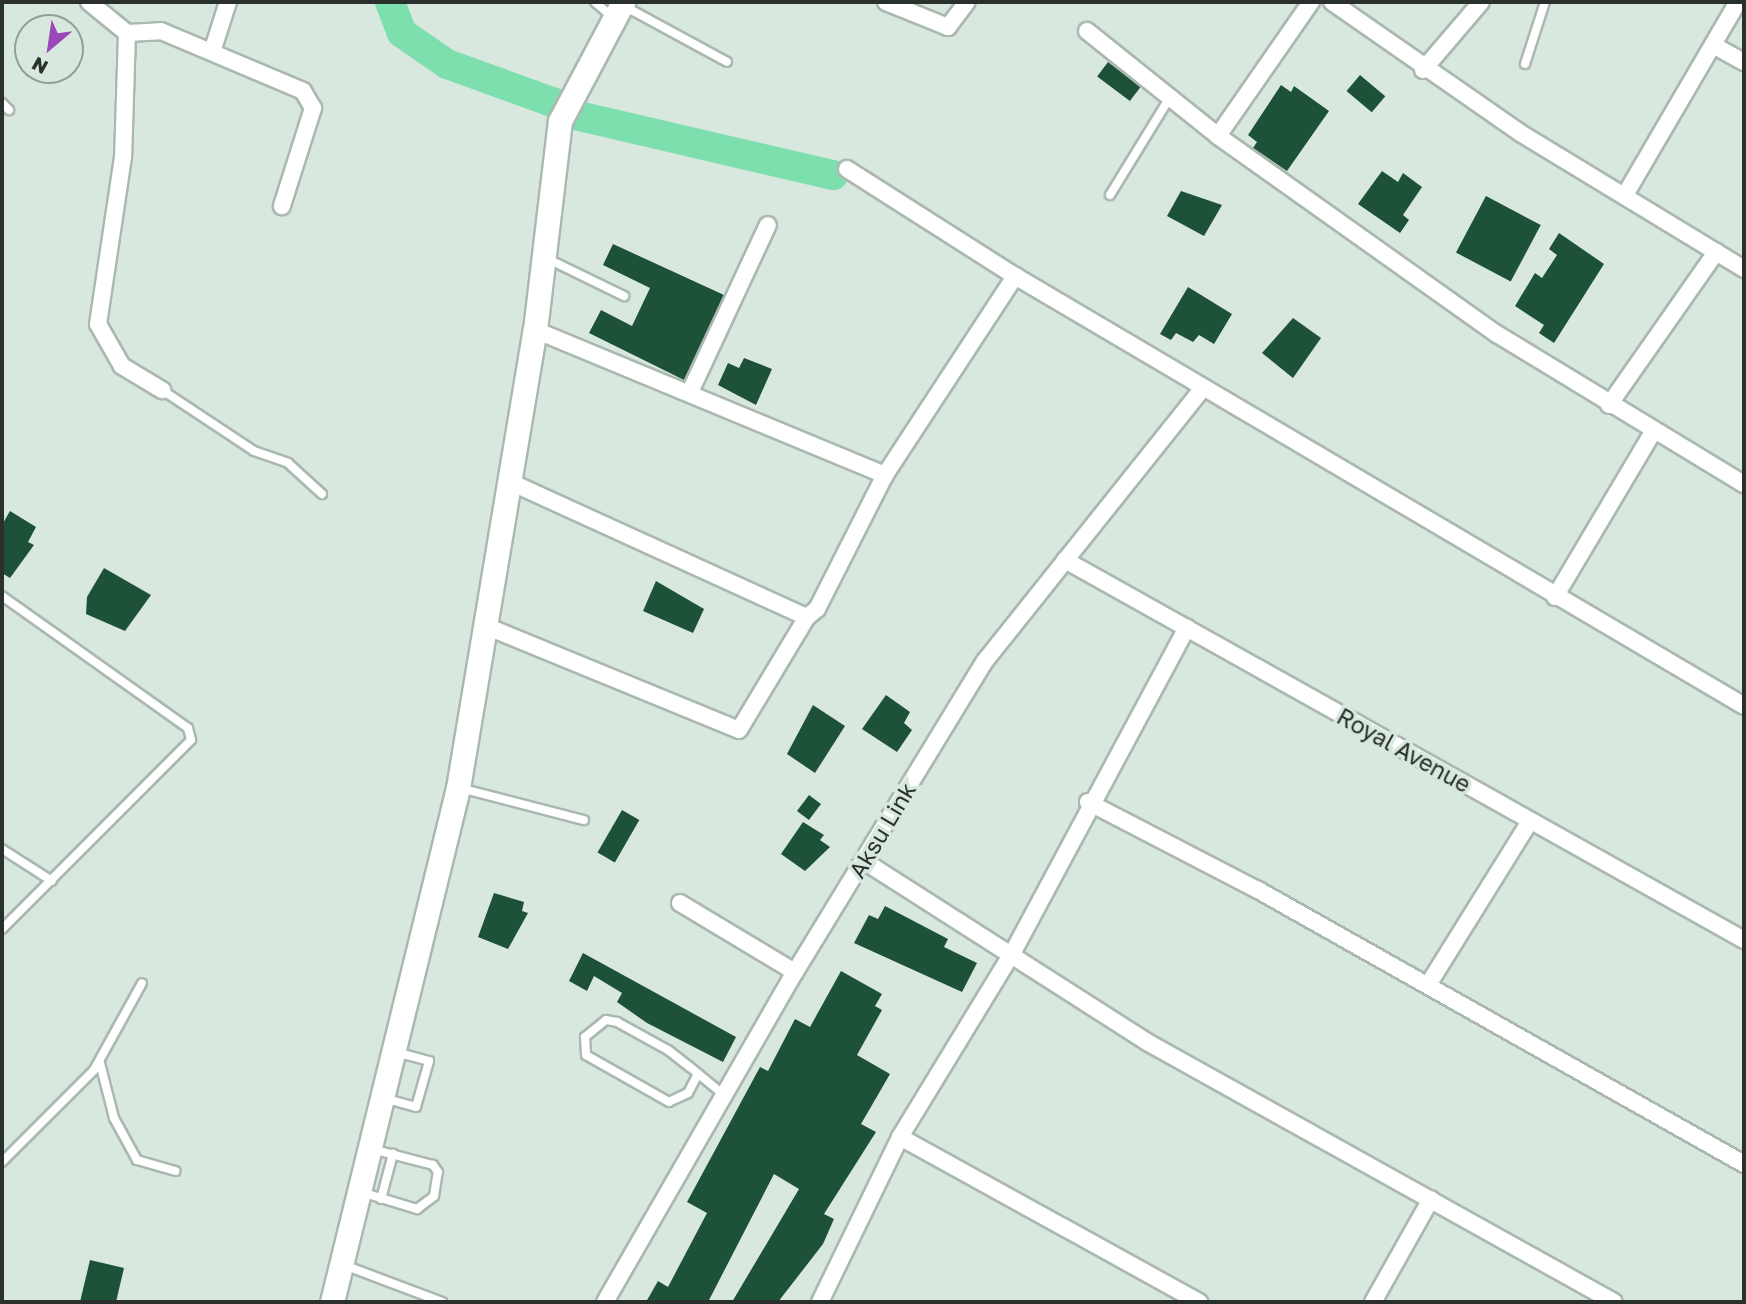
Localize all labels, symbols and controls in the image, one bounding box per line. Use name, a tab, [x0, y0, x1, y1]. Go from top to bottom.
north arrow	[14, 14, 84, 84]
text: N	[28, 52, 51, 80]
street label: Royal Avenue	[1332, 702, 1476, 798]
street label: Aksu Link	[843, 777, 921, 883]

